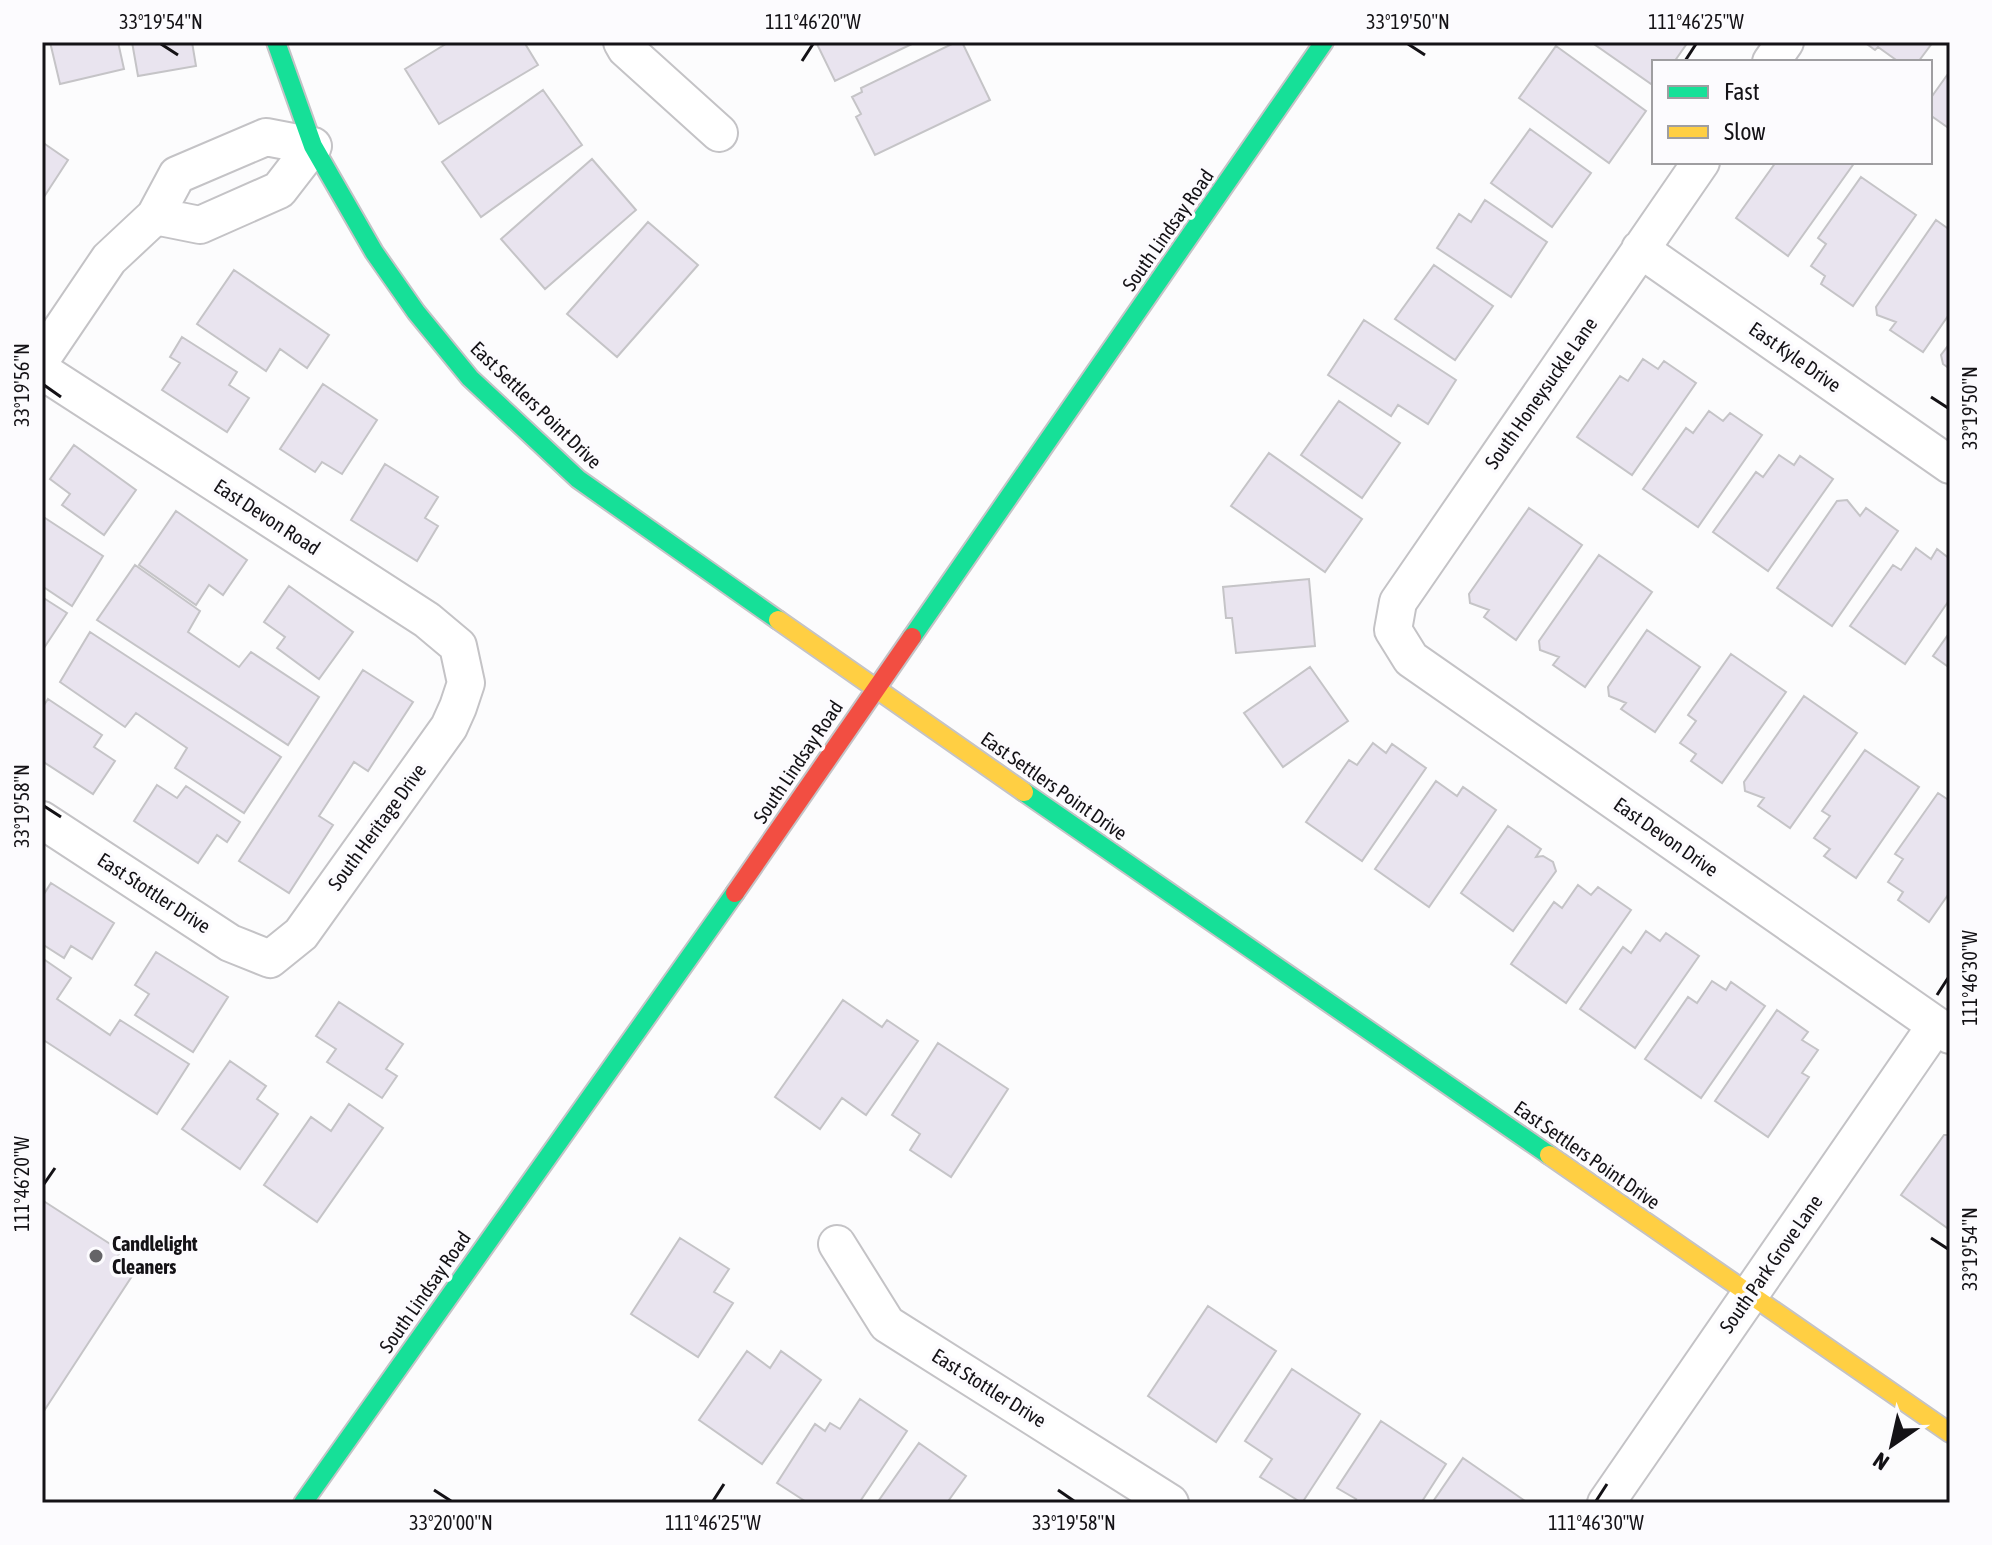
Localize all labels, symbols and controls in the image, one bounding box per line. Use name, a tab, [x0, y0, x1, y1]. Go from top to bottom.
text: 33°19'54"N	[119, 10, 203, 33]
text: 111°46'20"W	[765, 10, 861, 33]
text: 33°19'50"N	[1366, 10, 1450, 33]
text: 111°46'25"W	[1648, 10, 1744, 33]
legend	[1652, 60, 1932, 164]
text: Fast	[1724, 78, 1760, 105]
text: Slow	[1724, 118, 1766, 145]
street label: South Lindsay Road	[1117, 165, 1218, 295]
street label: South Honeysuckle Lane	[1480, 313, 1601, 473]
street label: East Kyle Drive	[1745, 317, 1846, 397]
street label: East Settlers Point Drive	[466, 336, 607, 473]
text: 33°19'56"N	[10, 343, 33, 427]
text: 33°19'50"N	[1958, 366, 1981, 450]
street label: East Devon Road	[210, 474, 324, 559]
street label: South Lindsay Road	[748, 696, 847, 827]
street label: East Settlers Point Drive	[977, 727, 1132, 845]
street label: South Heritage Drive	[323, 759, 430, 894]
text: 33°19'58"N	[10, 764, 33, 848]
street label: East Devon Drive	[1610, 792, 1723, 881]
street label: East Stottler Drive	[94, 848, 215, 938]
text: 111°46'30"W	[1958, 930, 1981, 1026]
street label: East Settlers Point Drive	[1510, 1096, 1665, 1214]
text: 111°46'20"W	[10, 1136, 33, 1232]
street label: South Park Grove Lane	[1714, 1190, 1827, 1337]
text: 33°19'54"N	[1958, 1207, 1981, 1291]
street label: South Lindsay Road	[374, 1227, 475, 1357]
place label: Candlelight Cleaners	[112, 1232, 198, 1278]
marker: Candlelight Cleaners	[87, 1247, 105, 1265]
street label: East Stottler Drive	[928, 1343, 1050, 1432]
north arrow	[1852, 1405, 1932, 1485]
text: N	[1868, 1447, 1893, 1476]
text: 33°20'00"N	[409, 1511, 493, 1534]
text: 111°46'25"W	[665, 1511, 761, 1534]
text: 33°19'58"N	[1032, 1511, 1116, 1534]
text: 111°46'30"W	[1548, 1511, 1644, 1534]

